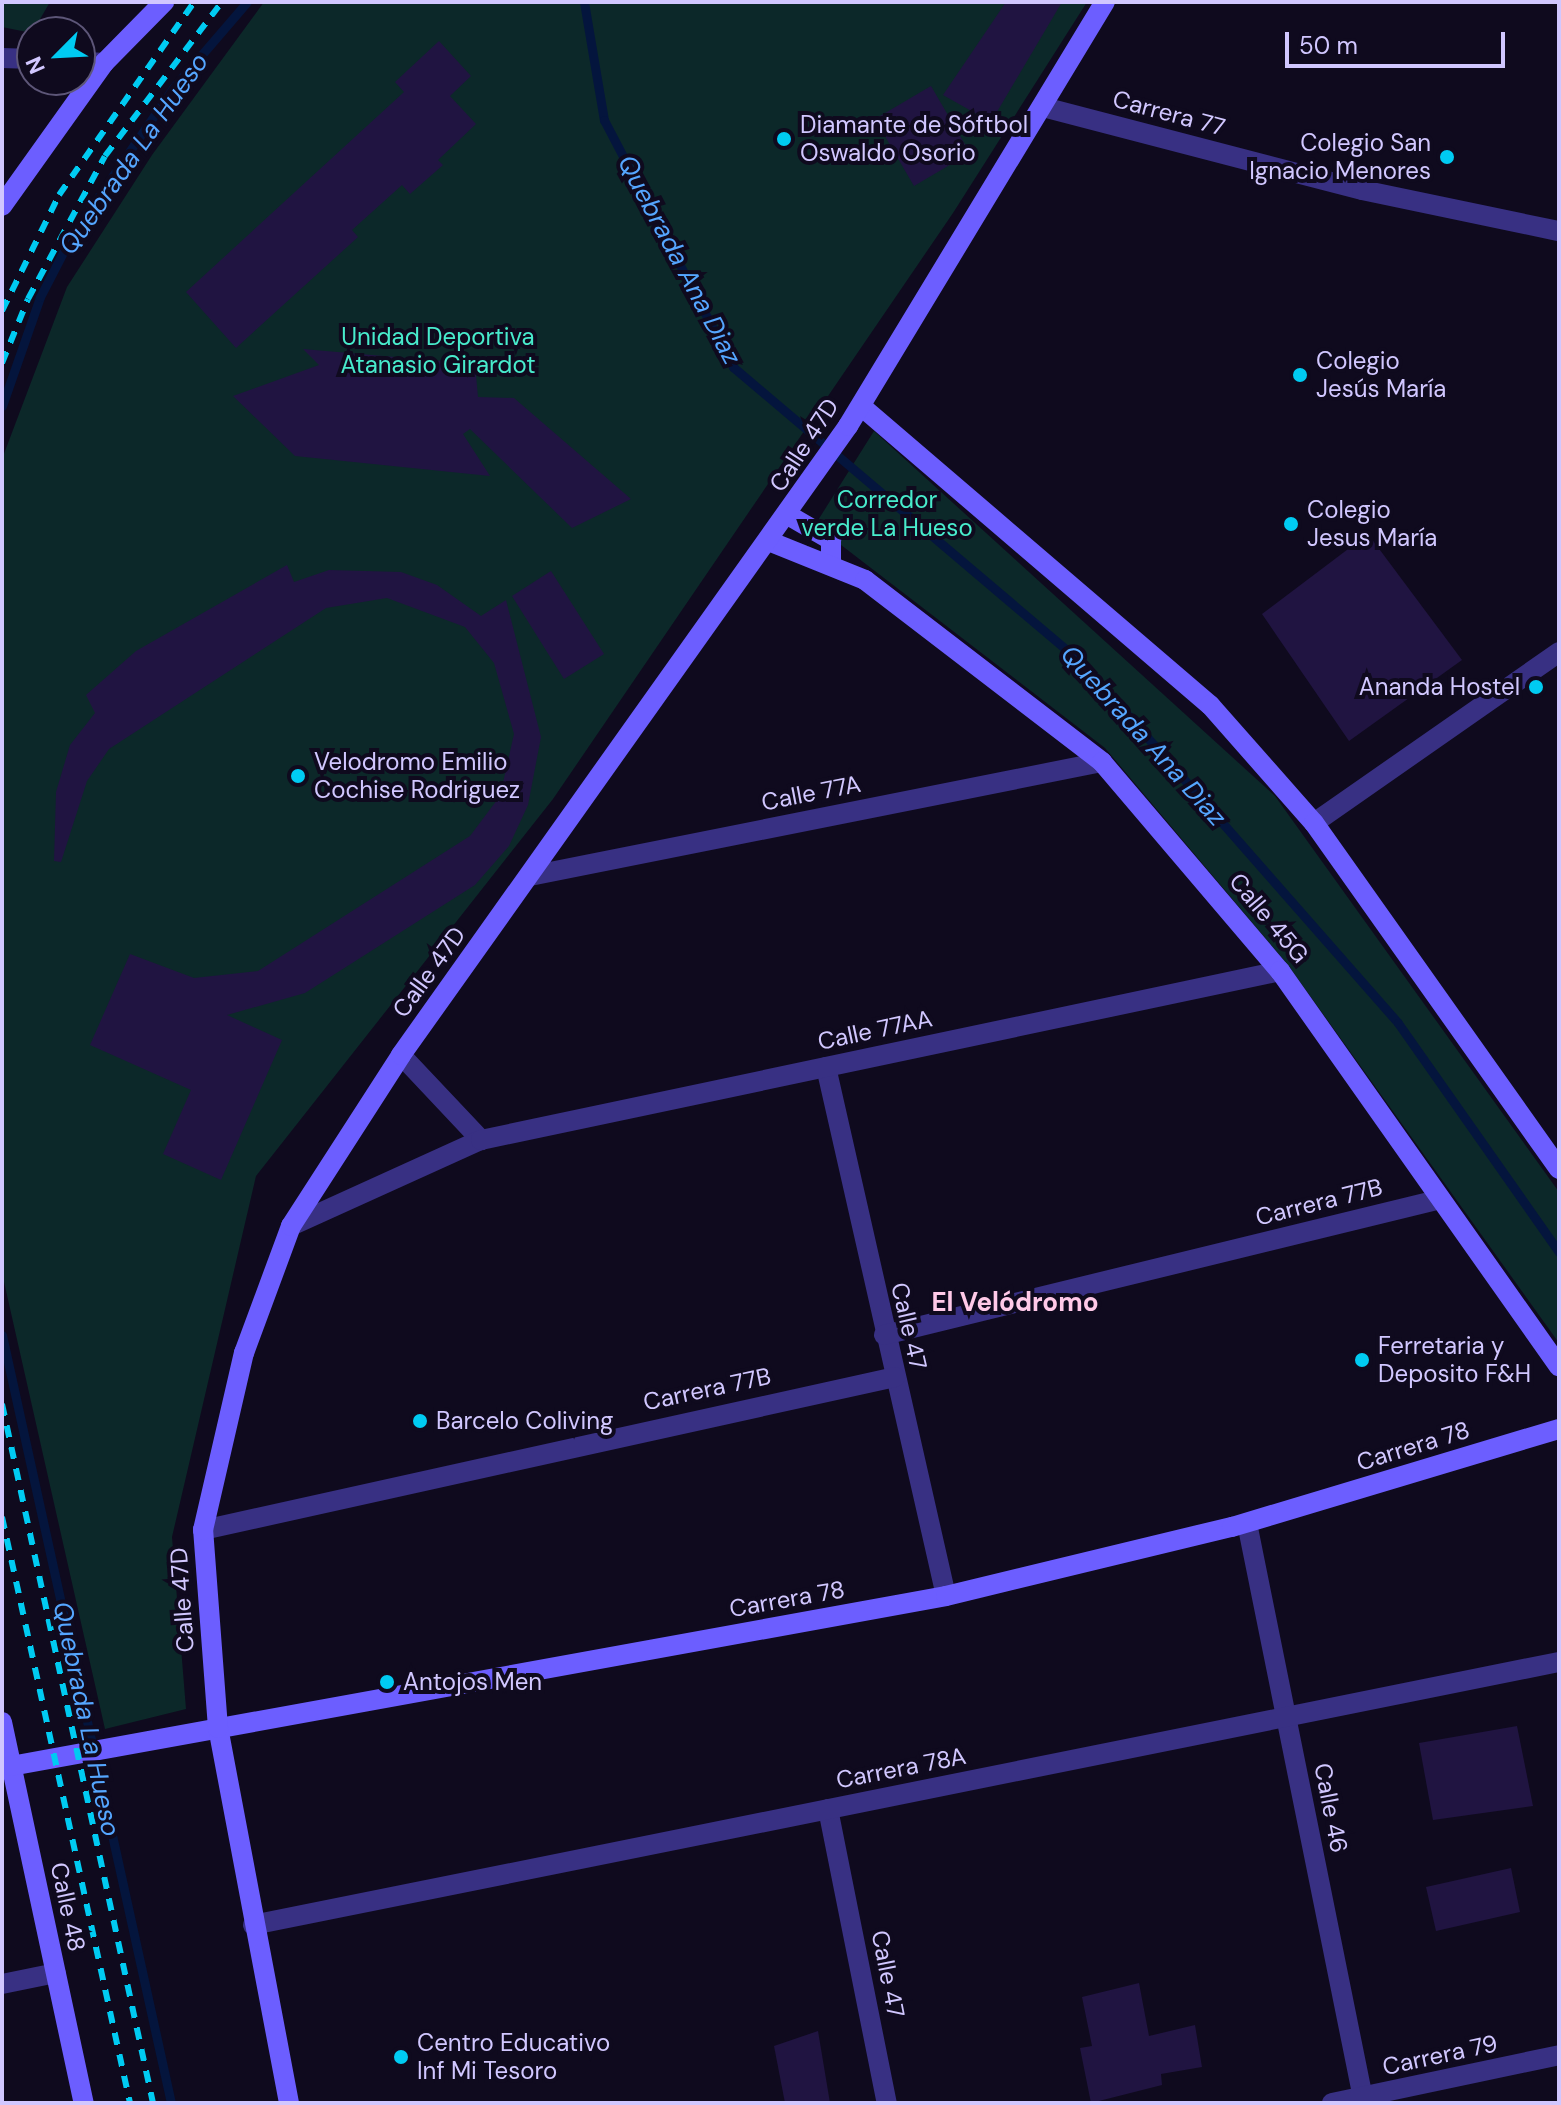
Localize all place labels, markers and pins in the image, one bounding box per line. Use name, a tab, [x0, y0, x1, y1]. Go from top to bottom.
place label: Diamante de Sóftbol Oswaldo Osorio	[800, 111, 1028, 167]
place label: Colegio San Ignacio Menores	[1249, 129, 1431, 185]
marker: Diamante de Sóftbol Oswaldo Osorio	[775, 130, 793, 148]
marker: Colegio San Ignacio Menores	[1438, 148, 1456, 166]
place label: Colegio Jesús María	[1316, 347, 1446, 403]
marker: Colegio Jesús María	[1291, 366, 1309, 384]
place label: Colegio Jesus María	[1307, 496, 1437, 552]
marker: Colegio Jesus María	[1282, 515, 1300, 533]
place label: Ananda Hostel	[1359, 673, 1520, 701]
marker: Ananda Hostel	[1527, 678, 1545, 696]
place label: Velodromo Emilio Cochise Rodriguez	[314, 748, 520, 804]
marker: Velodromo Emilio Cochise Rodriguez	[289, 767, 307, 785]
place label: Ferretaria y Deposito F&H	[1378, 1332, 1531, 1388]
marker: Ferretaria y Deposito F&H	[1353, 1351, 1371, 1369]
place label: Barcelo Coliving	[436, 1407, 613, 1435]
marker: Barcelo Coliving	[411, 1412, 429, 1430]
place label: Antojos Men	[403, 1668, 542, 1696]
marker: Antojos Men	[378, 1673, 396, 1691]
place label: Centro Educativo Inf Mi Tesoro	[417, 2029, 610, 2085]
marker: Centro Educativo Inf Mi Tesoro	[392, 2048, 410, 2066]

